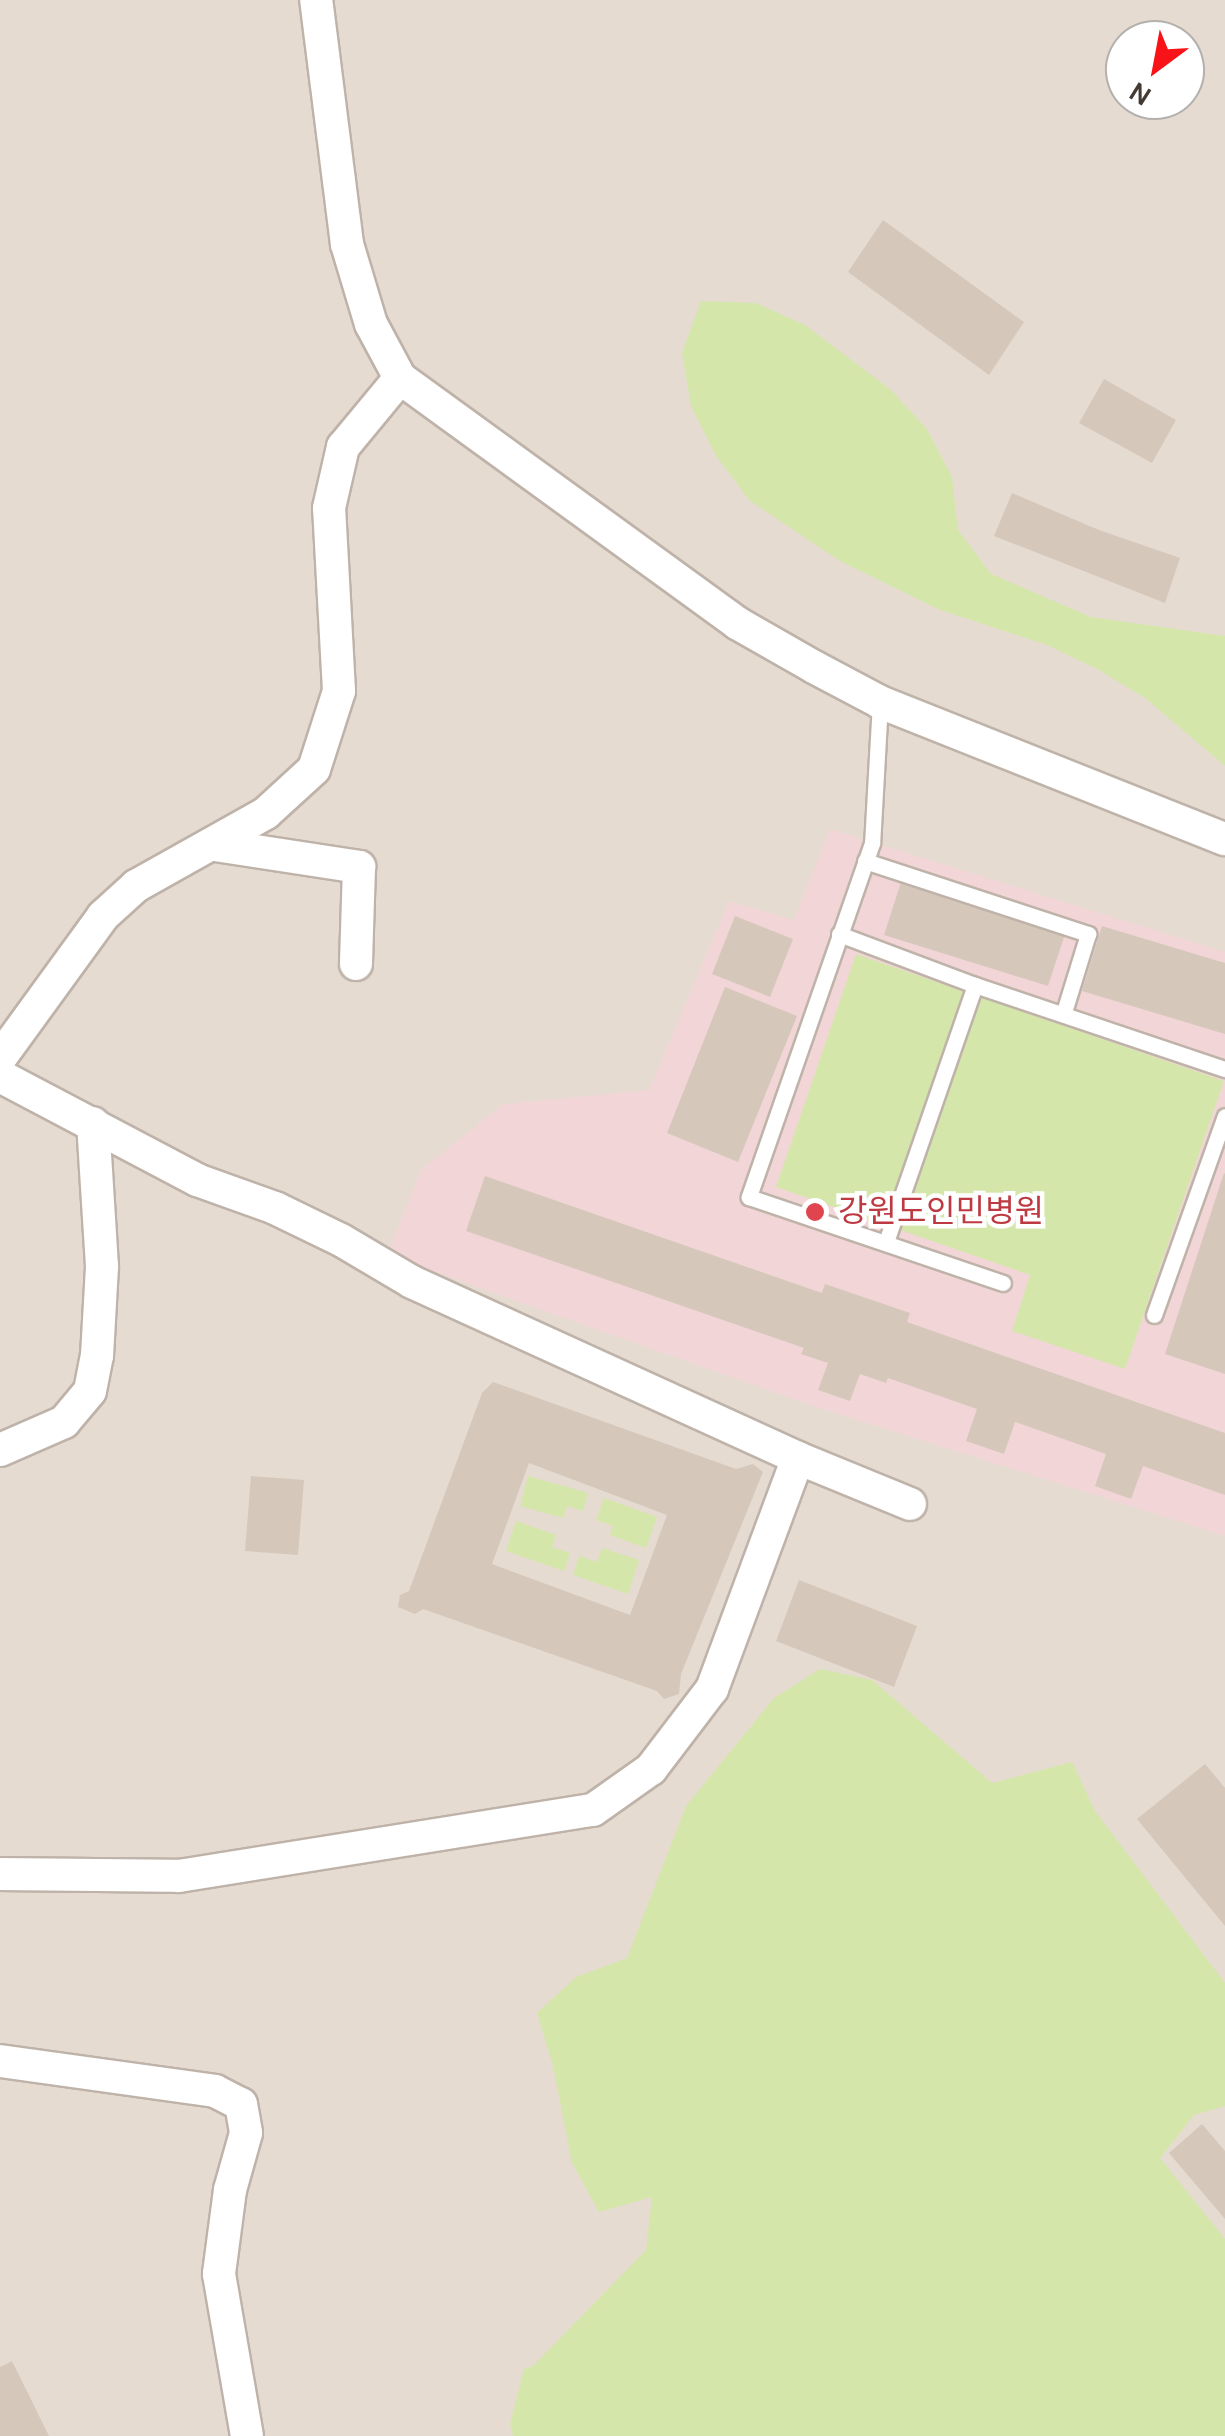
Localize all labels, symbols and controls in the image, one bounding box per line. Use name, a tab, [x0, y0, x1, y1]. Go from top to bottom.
north arrow	[1105, 20, 1205, 120]
text: N	[1123, 75, 1157, 113]
place label: 강원도인민병원	[838, 1193, 1044, 1231]
marker: 강원도인민병원	[802, 1199, 828, 1225]

